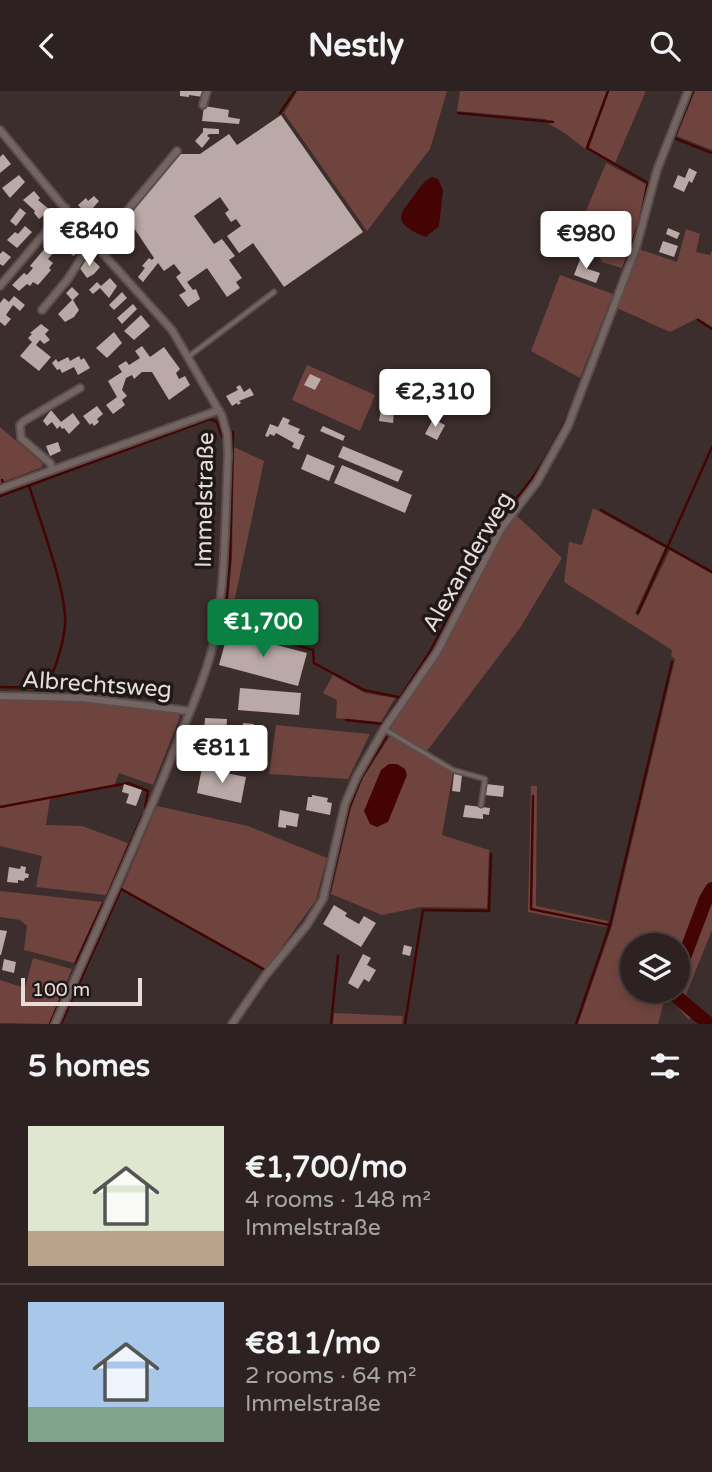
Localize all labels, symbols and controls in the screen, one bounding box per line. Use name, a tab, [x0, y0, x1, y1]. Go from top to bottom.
icon: back	[28, 27, 66, 65]
text: Nestly	[308, 27, 404, 65]
icon: search	[646, 27, 684, 65]
pin: €840	[48, 209, 130, 268]
pin: €980	[545, 211, 627, 271]
text: €840	[59, 217, 119, 245]
text: €980	[556, 220, 616, 248]
pin: €2,310	[378, 369, 492, 429]
text: €2,310	[395, 378, 475, 406]
street label: Immelstraße	[190, 432, 220, 568]
street label: Alexanderweg	[417, 487, 519, 637]
pin: €1,700	[206, 599, 320, 659]
text: €1,700	[223, 608, 303, 636]
street label: Albrechtsweg	[21, 666, 173, 704]
pin: €811	[181, 725, 263, 785]
text: €811	[192, 734, 252, 762]
map controls	[620, 933, 690, 1003]
button: layers	[620, 933, 690, 1003]
scale bar	[21, 975, 142, 1007]
text: 100 m	[32, 979, 90, 1001]
icon: filters	[646, 1047, 684, 1085]
text: 5 homes	[28, 1048, 150, 1085]
text: €1,700/mo	[245, 1149, 407, 1186]
icon: home	[84, 1154, 168, 1238]
text: 4 rooms · 148 m²	[245, 1186, 431, 1214]
text: Immelstraße	[245, 1214, 381, 1242]
text: €811/mo	[245, 1325, 381, 1362]
icon: home	[84, 1330, 168, 1414]
text: 2 rooms · 64 m²	[245, 1362, 416, 1390]
text: Immelstraße	[245, 1390, 381, 1418]

